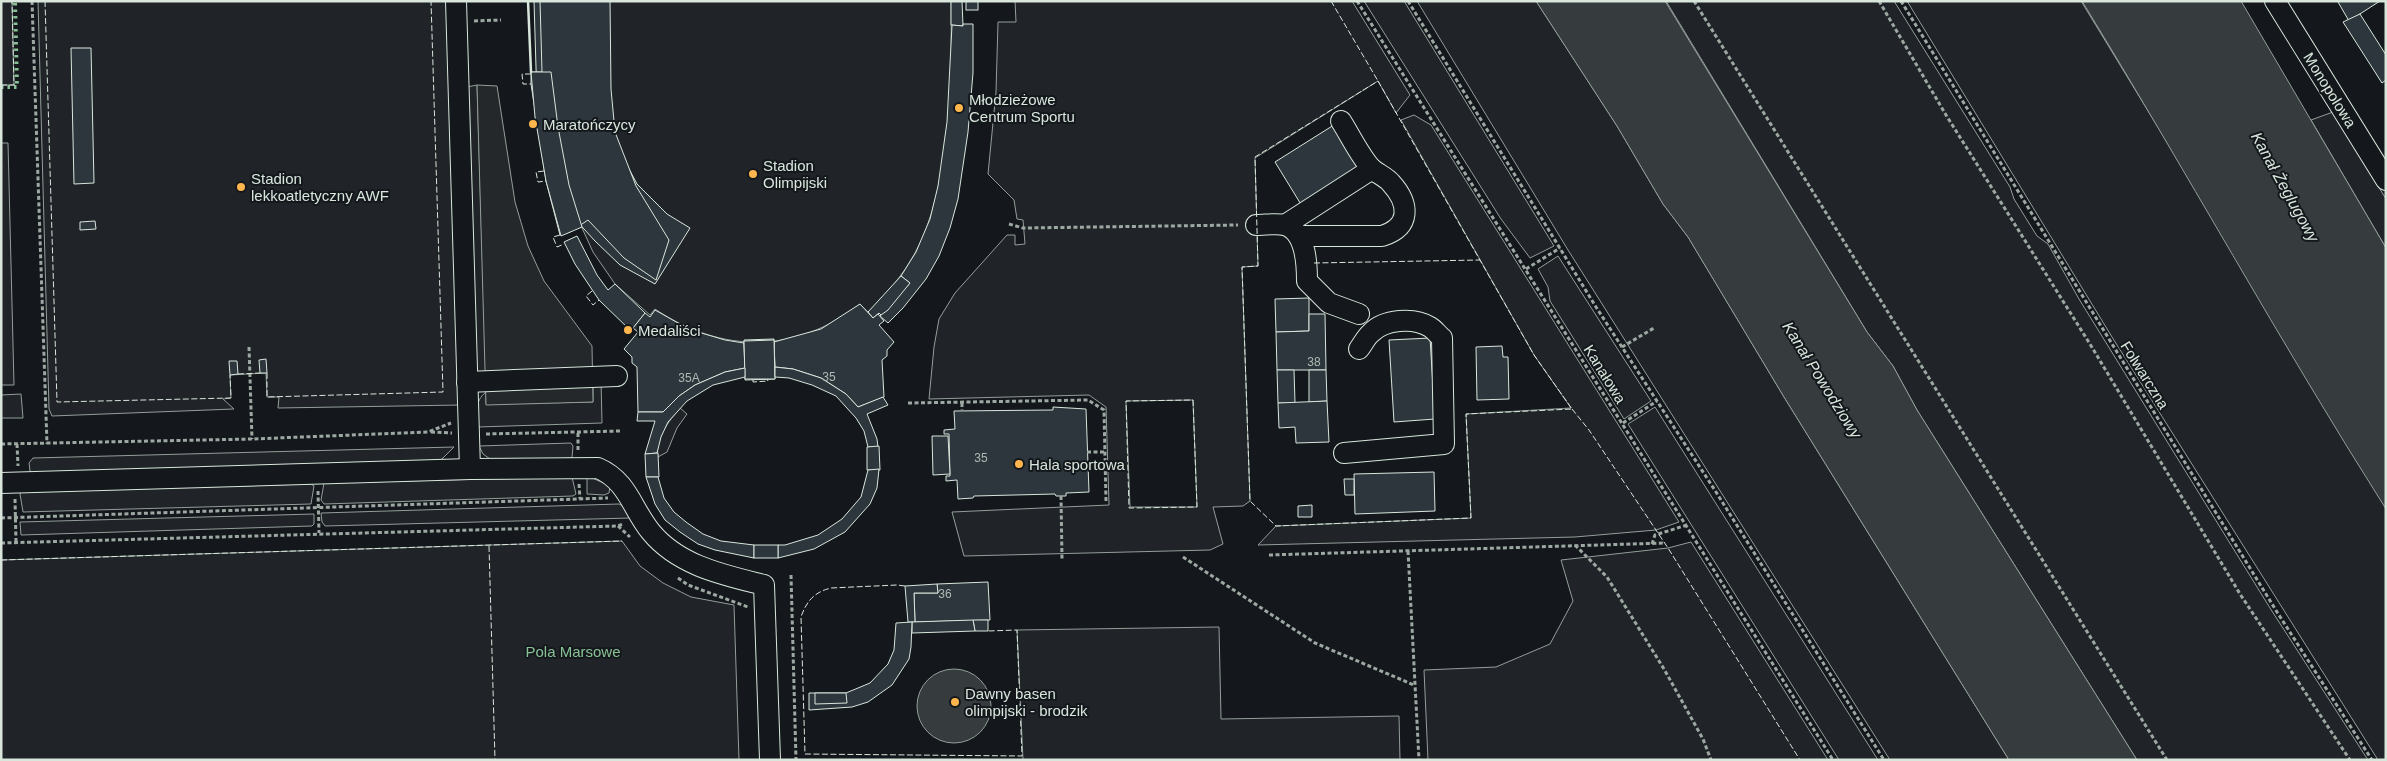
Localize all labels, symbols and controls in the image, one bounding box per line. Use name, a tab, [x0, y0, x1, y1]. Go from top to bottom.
street label: Monopolowa	[2300, 49, 2360, 131]
place label: Młodzieżowe Centrum Sportu	[969, 91, 1075, 125]
marker: Młodzieżowe Centrum Sportu	[953, 102, 965, 114]
place label: Maratończycy	[543, 116, 636, 133]
marker: Maratończycy	[527, 118, 539, 130]
water label: Kanał Żeglugowy	[2248, 129, 2324, 246]
place label: Stadion Olimpijski	[763, 157, 827, 191]
marker: Stadion Olimpijski	[747, 168, 759, 180]
place label: Stadion lekkoatletyczny AWF	[251, 170, 389, 204]
marker: Stadion lekkoatletyczny AWF	[235, 181, 247, 193]
water label: Kanał Powodziowy	[1779, 319, 1865, 442]
place label: Medaliści	[638, 322, 701, 339]
marker: Medaliści	[622, 324, 634, 336]
street label: Folwarczna	[2117, 338, 2173, 413]
street label: Kanałowa	[1580, 342, 1630, 407]
house number: 38	[1307, 355, 1321, 369]
house number: 35	[822, 370, 836, 384]
house number: 35A	[678, 371, 700, 385]
house number: 35	[974, 451, 988, 465]
place label: Hala sportowa	[1029, 456, 1126, 473]
marker: Hala sportowa	[1013, 458, 1025, 470]
house number: 36	[938, 587, 952, 601]
park label: Pola Marsowe	[525, 643, 621, 660]
place label: Dawny basen olimpijski - brodzik	[965, 685, 1088, 719]
marker: Dawny basen olimpijski - brodzik	[949, 696, 961, 708]

